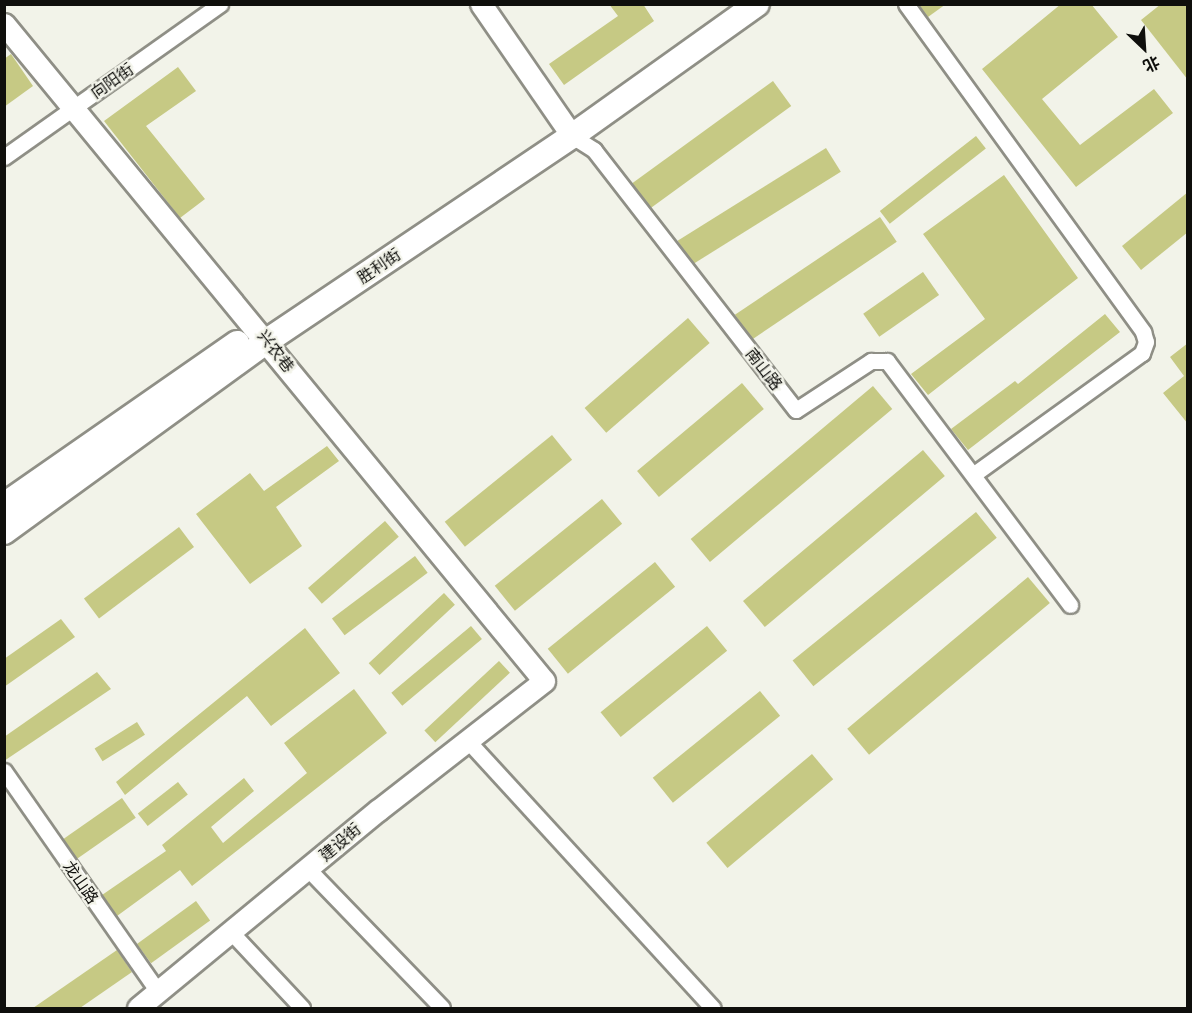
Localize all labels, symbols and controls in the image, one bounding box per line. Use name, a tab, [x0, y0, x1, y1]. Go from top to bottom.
north arrow	[1114, 18, 1174, 78]
text: 北	[1140, 51, 1164, 78]
street label: 向阳街	[87, 59, 137, 103]
street label: 胜利街	[354, 245, 404, 287]
street label: 兴农巷	[254, 326, 298, 376]
street label: 南山路	[742, 344, 786, 394]
street label: 建设街	[315, 819, 365, 865]
street label: 龙山路	[59, 857, 103, 907]

